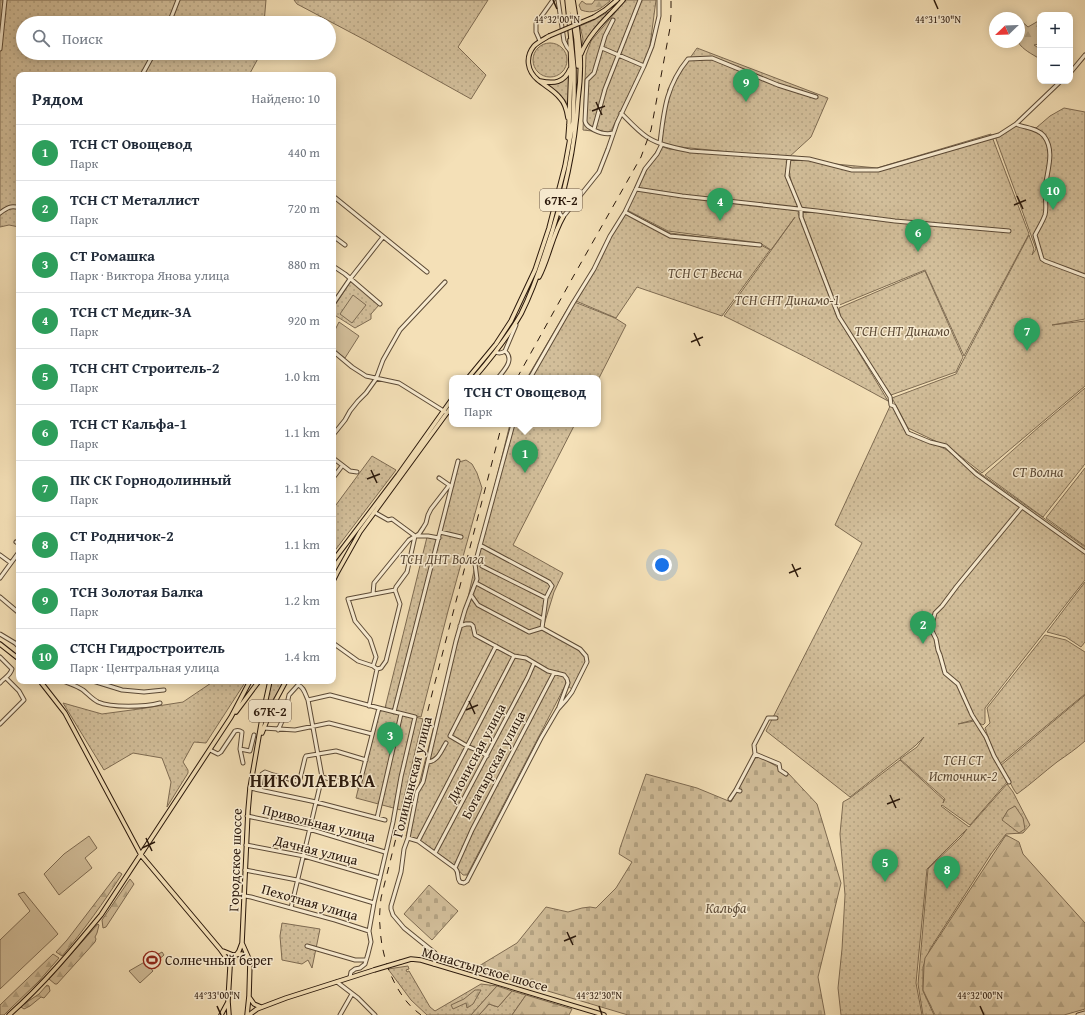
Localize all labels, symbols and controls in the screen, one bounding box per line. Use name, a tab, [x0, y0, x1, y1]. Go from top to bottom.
text: 44°32'00"N	[534, 12, 580, 27]
text: 44°31'30"N	[915, 12, 961, 27]
north arrow	[989, 12, 1025, 48]
map controls	[1037, 12, 1073, 84]
button: +	[1037, 12, 1073, 48]
search box	[16, 16, 336, 60]
icon: search	[30, 27, 52, 49]
text: Поиск	[62, 28, 103, 49]
button: −	[1037, 48, 1073, 84]
pin: 9	[733, 69, 759, 102]
text: Рядом	[32, 86, 83, 111]
text: Найдено: 10	[252, 89, 320, 108]
text: ТСН СТ Овощевод	[70, 133, 192, 154]
text: 1	[42, 143, 48, 162]
text: 440 m	[288, 143, 320, 162]
text: Парк	[70, 154, 98, 173]
pin: 10	[1040, 177, 1066, 210]
pin: 4	[707, 188, 733, 221]
text: ТСН СТ Металлист	[70, 189, 199, 210]
road number: 67К-2	[540, 189, 582, 211]
text: 2	[42, 199, 48, 218]
text: 720 m	[288, 199, 320, 218]
text: Парк	[70, 210, 98, 229]
pin: 6	[905, 219, 931, 252]
text: СТ Ромашка	[70, 245, 155, 266]
text: 3	[42, 255, 48, 274]
text: 880 m	[288, 255, 320, 274]
park label: ТСН СТ Весна	[668, 263, 743, 283]
text: Парк · Виктора Янова улица	[70, 266, 229, 285]
park label: ТСН СНТ Динамо-1	[734, 290, 840, 310]
text: ТСН СТ Медик-3А	[70, 301, 192, 322]
text: 4	[42, 311, 48, 330]
text: 920 m	[288, 311, 320, 330]
pin: 7	[1014, 318, 1040, 351]
park label: ТСН СНТ Динамо	[855, 321, 949, 341]
text: Парк	[70, 322, 98, 341]
text: ТСН СНТ Строитель-2	[70, 357, 220, 378]
text: 5	[42, 367, 48, 386]
text: 1.0 km	[284, 367, 320, 386]
popup	[449, 375, 601, 427]
text: Парк	[70, 378, 98, 397]
text: ТСН СТ Овощевод	[464, 381, 586, 402]
text: Парк	[464, 402, 492, 421]
text: ТСН СТ Кальфа-1	[70, 413, 187, 434]
text: 6	[42, 423, 48, 442]
text: 1.1 km	[284, 423, 320, 442]
text: Парк	[70, 434, 98, 453]
pin: 1	[512, 440, 538, 473]
park label: СТ Волна	[1012, 462, 1064, 482]
text: ПК СК Горнодолинный	[70, 469, 231, 490]
text: 7	[42, 479, 48, 498]
text: 1.1 km	[284, 479, 320, 498]
text: Парк	[70, 490, 98, 509]
text: СТ Родничок-2	[70, 525, 174, 546]
text: 8	[42, 535, 48, 554]
text: 1.1 km	[284, 535, 320, 554]
text: Парк	[70, 546, 98, 565]
park label: ТСН ДНТ Волга	[400, 549, 485, 569]
your location	[652, 555, 672, 575]
text: ТСН Золотая Балка	[70, 581, 203, 602]
text: 9	[42, 591, 48, 610]
text: 1.2 km	[284, 591, 320, 610]
text: Парк	[70, 602, 98, 621]
pin: 2	[910, 611, 936, 644]
text: СТСН Гидростроитель	[70, 637, 225, 658]
text: 10	[38, 647, 52, 666]
text: 1.4 km	[284, 647, 320, 666]
text: Парк · Центральная улица	[70, 658, 219, 677]
road number: 67К-2	[249, 700, 291, 722]
street label: Дионисная улица	[441, 700, 511, 807]
street label: Богатырская улица	[456, 707, 530, 823]
street label: Голицынская улица	[387, 714, 437, 840]
pin: 3	[377, 722, 403, 755]
park label: ТСН СТ Источник-2	[929, 750, 997, 786]
district label: НИКОЛАЕВКА	[250, 767, 376, 794]
street label: Привольная улица	[260, 799, 378, 847]
street label: Городское шоссе	[223, 808, 247, 912]
street label: Дачная улица	[271, 830, 360, 870]
pin: 5	[872, 849, 898, 882]
pin: 8	[934, 856, 960, 889]
street label: Пехотная улица	[259, 879, 361, 925]
park label: Кальфа	[706, 898, 747, 918]
street label: Монастырское шоссе	[420, 941, 551, 997]
sports icon: Солнечный берег	[142, 950, 162, 970]
place label: Солнечный берег	[165, 950, 273, 970]
text: 44°33'00"N	[194, 988, 240, 1003]
text: 44°32'30"N	[576, 988, 622, 1003]
text: 44°32'00"N	[957, 988, 1003, 1003]

